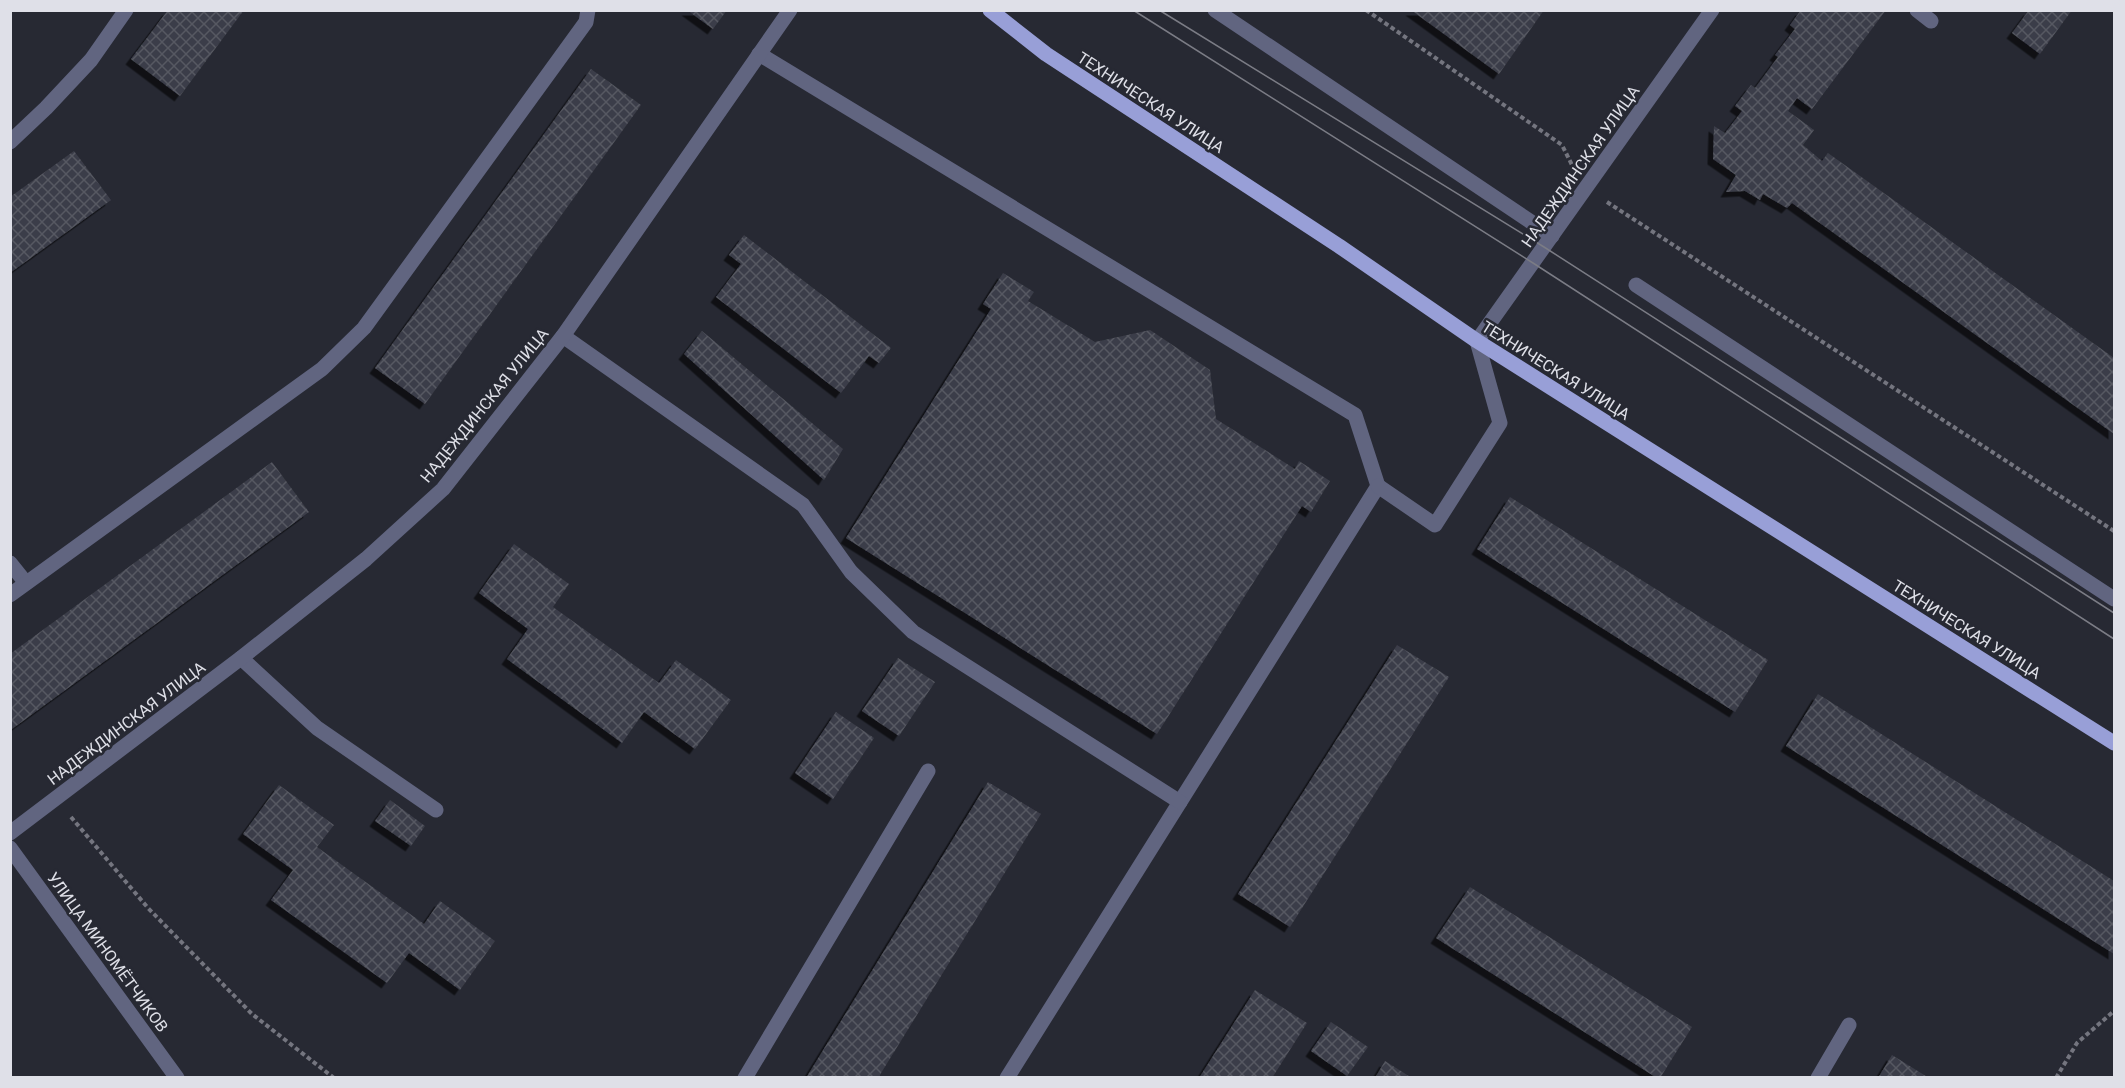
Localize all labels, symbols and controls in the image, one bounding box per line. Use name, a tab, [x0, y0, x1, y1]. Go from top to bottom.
street label: ТЕХНИЧЕСКАЯ УЛИЦА	[1074, 48, 1228, 157]
street label: НАДЕЖДИНСКАЯ УЛИЦА	[1517, 81, 1644, 251]
street label: ТЕХНИЧЕСКАЯ УЛИЦА	[1478, 317, 1634, 424]
street label: НАДЕЖДИНСКАЯ УЛИЦА	[416, 324, 553, 486]
street label: ТЕХНИЧЕСКАЯ УЛИЦА	[1889, 576, 2045, 683]
street label: НАДЕЖДИНСКАЯ УЛИЦА	[44, 657, 209, 789]
street label: УЛИЦА МИНОМЁТЧИКОВ	[43, 869, 172, 1036]

